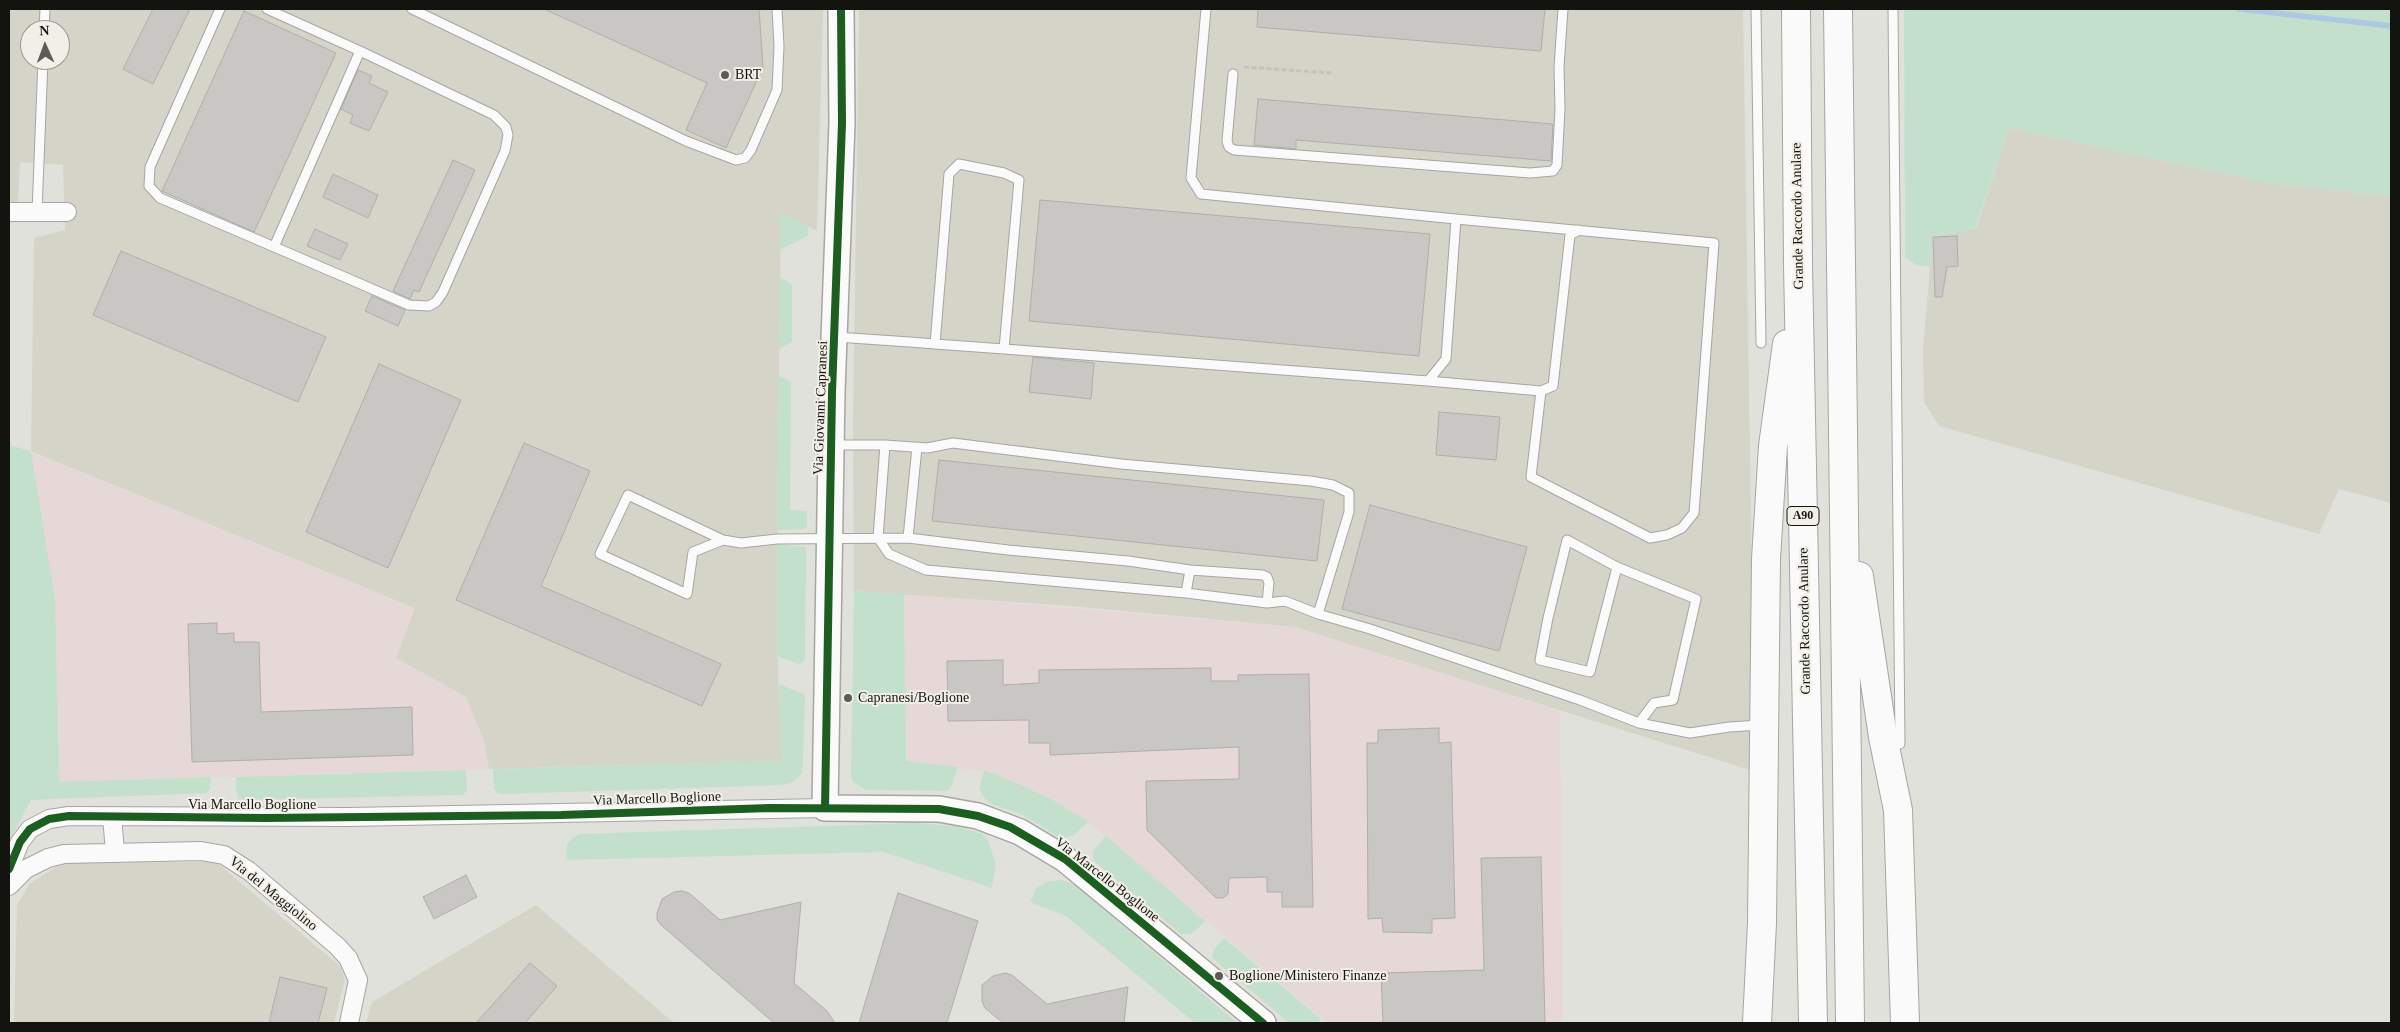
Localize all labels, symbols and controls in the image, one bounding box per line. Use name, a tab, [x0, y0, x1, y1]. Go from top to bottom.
north arrow	[20, 20, 70, 70]
text: N	[39, 23, 50, 38]
place label: BRT	[735, 67, 761, 83]
marker: BRT	[719, 69, 731, 81]
street label: Grande Raccordo Anulare	[1788, 142, 1808, 290]
street label: Via Giovanni Capranesi	[810, 341, 832, 475]
road number: A90	[1787, 506, 1819, 526]
street label: Grande Raccordo Anulare	[1795, 547, 1815, 695]
place label: Capranesi/Boglione	[858, 690, 969, 706]
marker: Capranesi/Boglione	[842, 692, 854, 704]
street label: Via Marcello Boglione	[593, 788, 721, 810]
street label: Via Marcello Boglione	[188, 797, 316, 813]
street label: Via Marcello Boglione	[1051, 834, 1163, 926]
street label: Via del Maggiolino	[225, 853, 321, 935]
place label: Boglione/Ministero Finanze	[1229, 968, 1386, 984]
marker: Boglione/Ministero Finanze	[1213, 970, 1225, 982]

